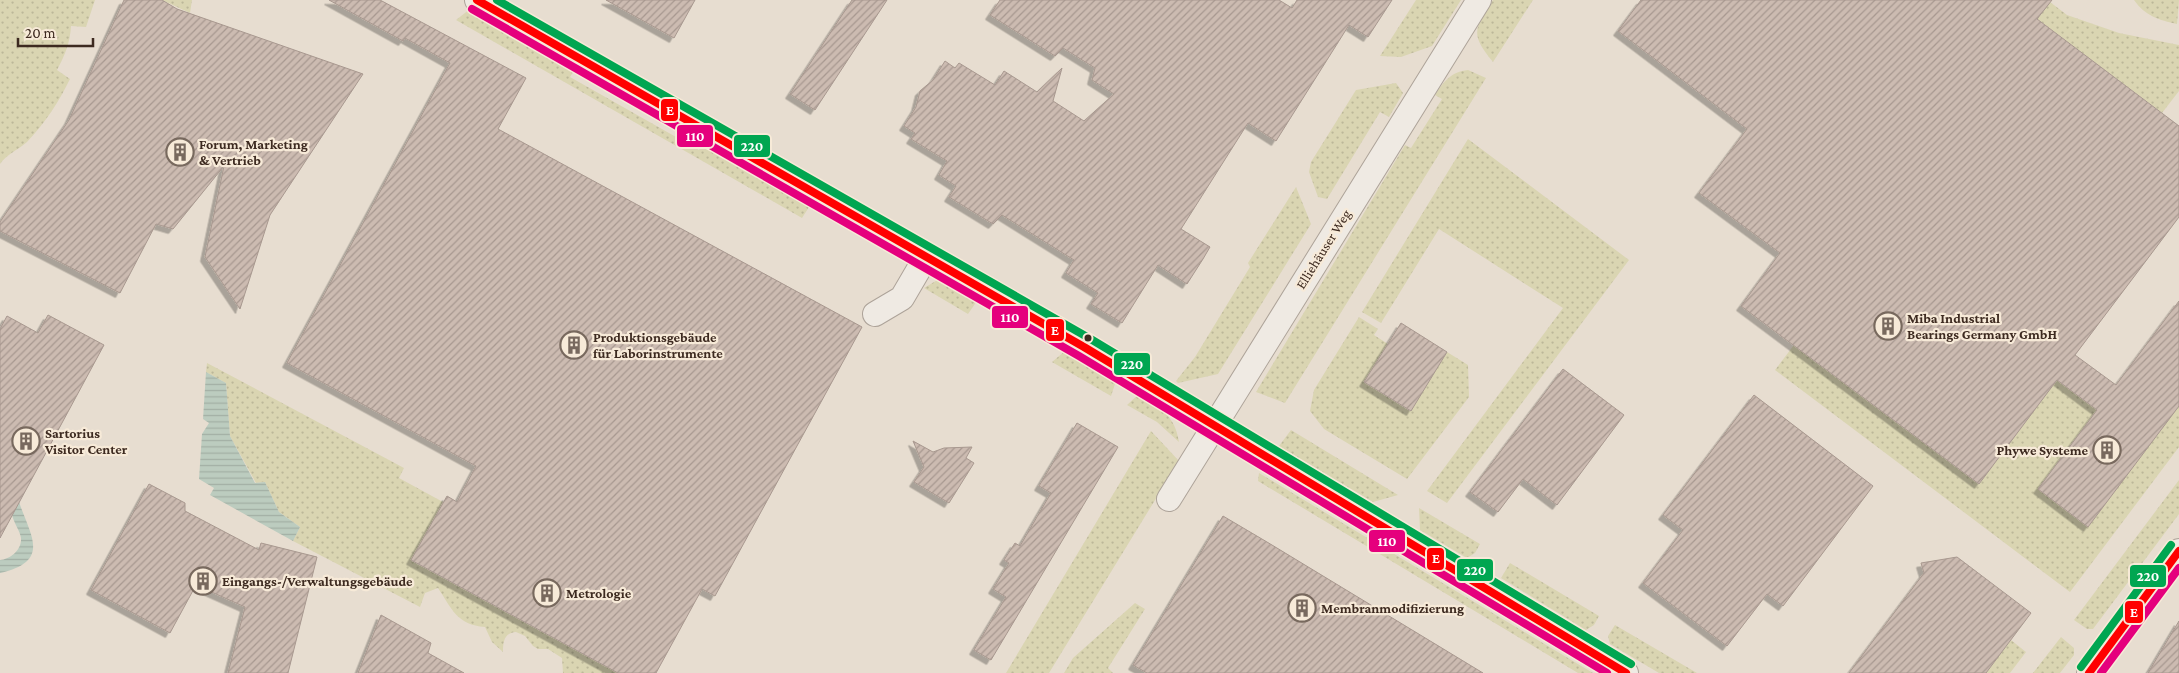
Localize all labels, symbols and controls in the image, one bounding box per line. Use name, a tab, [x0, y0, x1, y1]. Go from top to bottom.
scale bar	[18, 15, 92, 47]
text: 20 m	[25, 25, 56, 41]
line badge: E	[660, 98, 679, 122]
text: E	[666, 102, 674, 118]
line badge: 110	[676, 124, 714, 148]
text: 110	[686, 128, 704, 144]
line badge: 220	[733, 134, 771, 158]
place label: Forum, Marketing & Vertrieb	[199, 136, 308, 168]
building icon: Forum, Marketing & Vertrieb	[165, 137, 195, 167]
text: 220	[741, 138, 763, 154]
street label: Elliehäuser Weg	[1292, 206, 1354, 292]
line badge: 110	[991, 305, 1029, 329]
text: 110	[1001, 309, 1019, 325]
place label: Miba Industrial Bearings Germany GmbH	[1907, 310, 2057, 342]
building icon: Miba Industrial Bearings Germany GmbH	[1873, 311, 1903, 341]
line badge: E	[1045, 318, 1065, 342]
text: E	[1051, 322, 1059, 338]
place label: Produktionsgebäude für Laborinstrumente	[593, 329, 723, 361]
building icon: Produktionsgebäude für Laborinstrumente	[559, 330, 589, 360]
unlabelled marker	[1083, 333, 1093, 343]
line badge: 220	[1113, 352, 1151, 376]
text: 220	[1121, 356, 1143, 372]
place label: Sartorius Visitor Center	[44, 425, 128, 457]
building icon: Sartorius Visitor Center	[11, 426, 41, 456]
building icon: Phywe Systeme	[2092, 435, 2122, 465]
place label: Phywe Systeme	[1996, 442, 2088, 458]
line badge: 110	[1368, 529, 1406, 553]
text: 110	[1378, 533, 1396, 549]
line badge: E	[1426, 547, 1445, 571]
text: E	[1432, 550, 1440, 566]
line badge: 220	[1456, 558, 1494, 582]
text: 220	[1464, 562, 1486, 578]
line badge: 220	[2129, 564, 2167, 588]
building icon: Eingangs-/Verwaltungsgebäude	[188, 566, 218, 596]
text: 220	[2137, 568, 2159, 584]
place label: Eingangs-/Verwaltungsgebäude	[222, 573, 413, 589]
building icon: Metrologie	[532, 578, 562, 608]
place label: Metrologie	[566, 585, 632, 601]
building icon: Membranmodifizierung	[1287, 593, 1317, 623]
place label: Membranmodifizierung	[1321, 600, 1464, 616]
line badge: E	[2124, 600, 2144, 624]
text: E	[2130, 604, 2138, 620]

